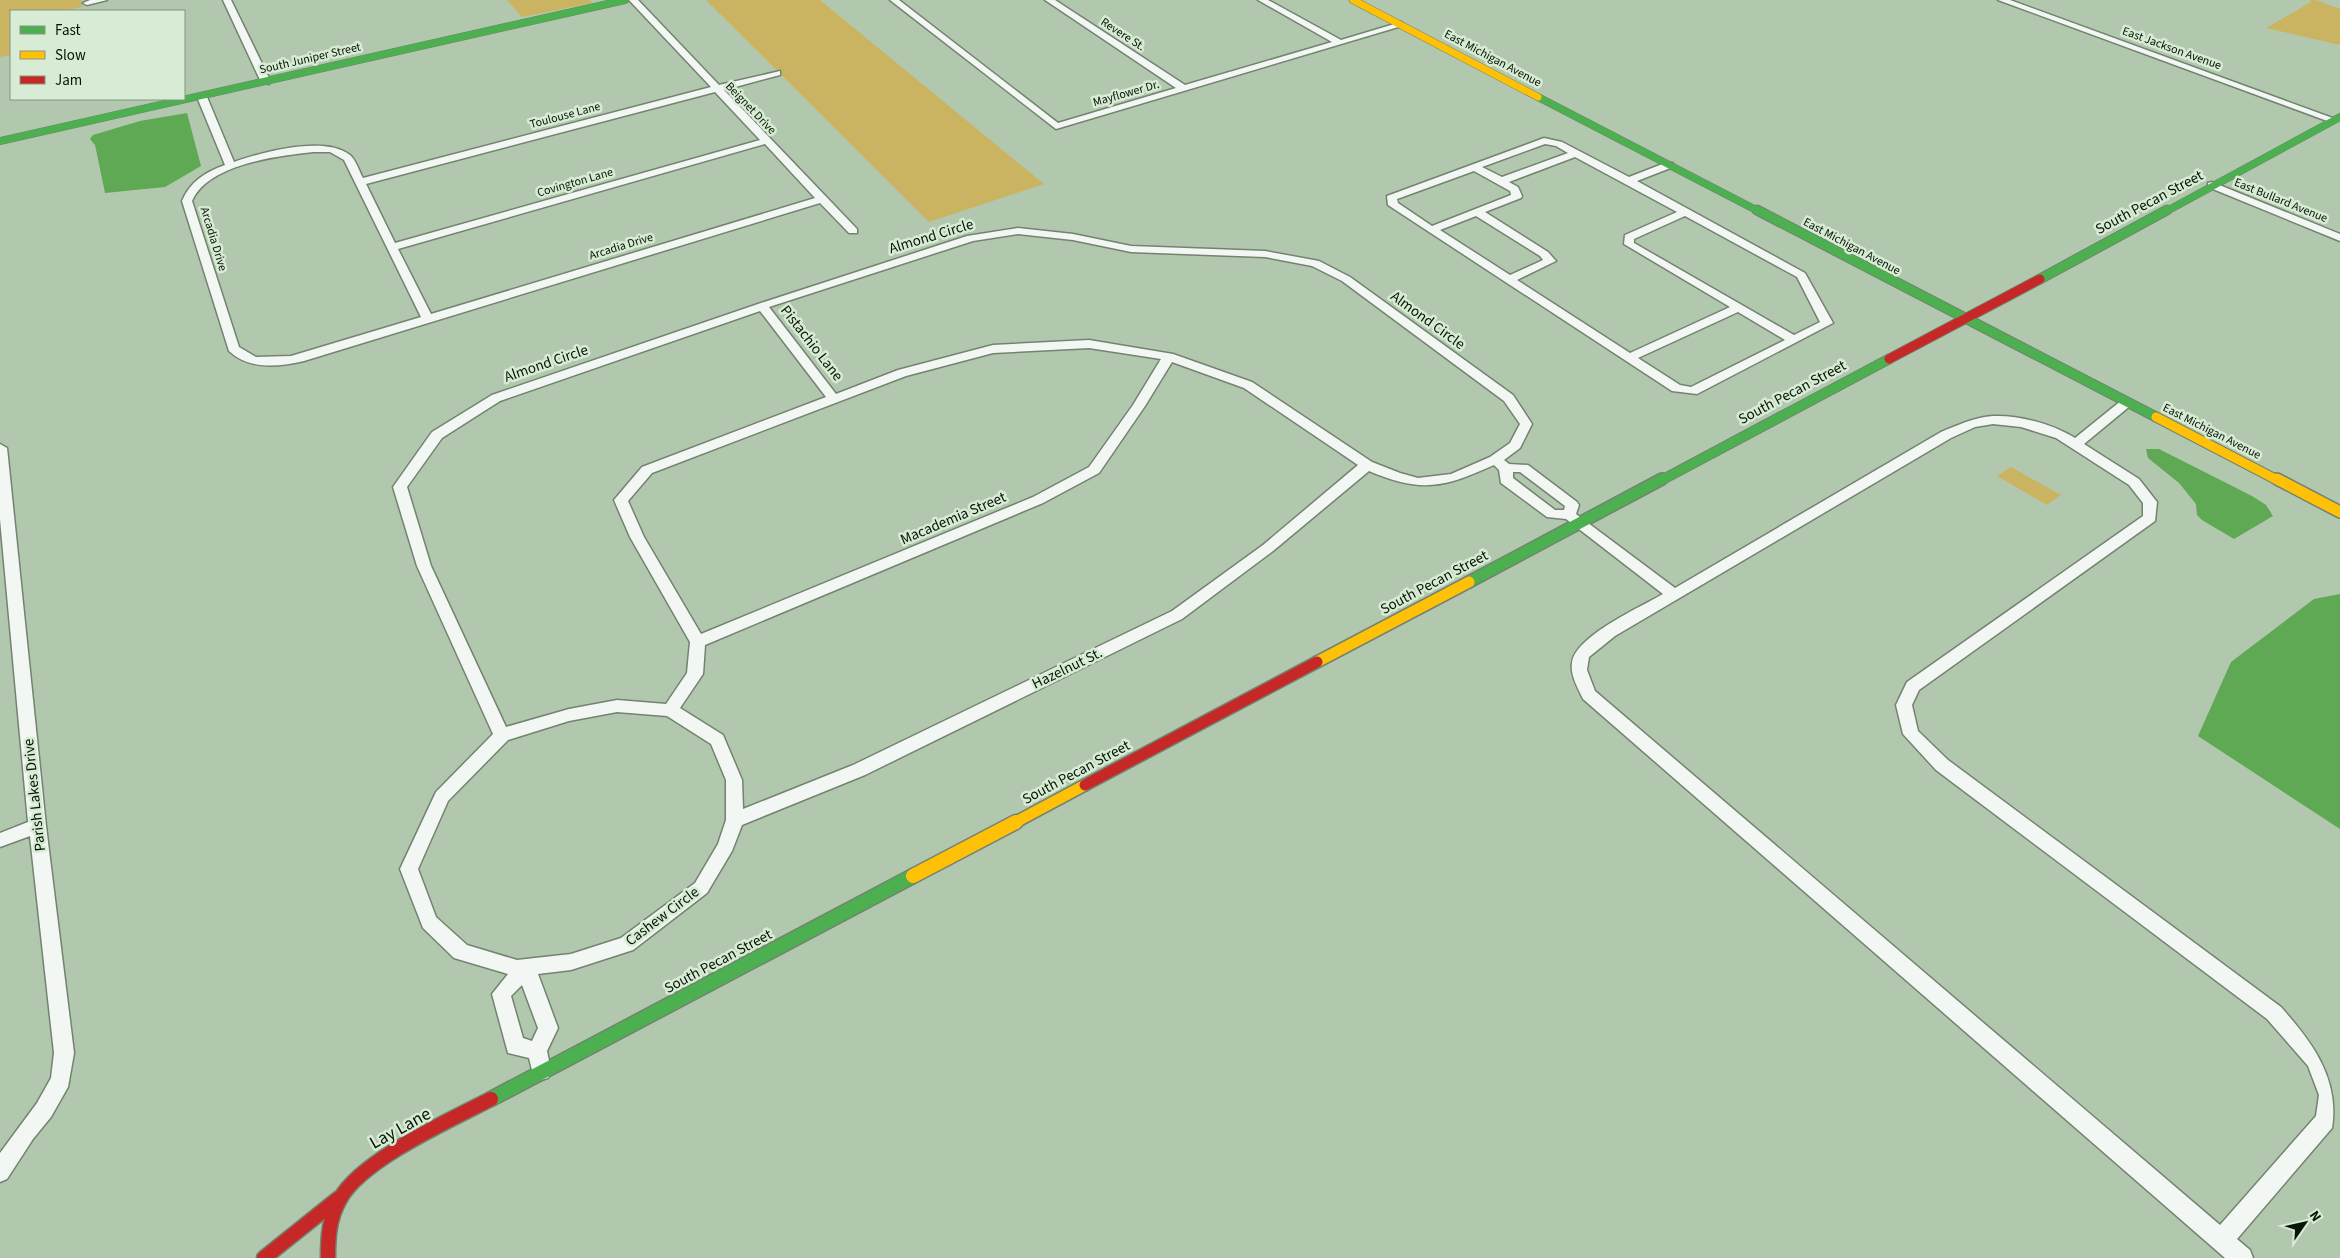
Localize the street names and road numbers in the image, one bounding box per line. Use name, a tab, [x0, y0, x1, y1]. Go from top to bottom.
street label: Revere St.	[1097, 14, 1148, 55]
street label: East Jackson Avenue	[2120, 23, 2224, 74]
street label: East Michigan Avenue	[1441, 26, 1545, 91]
street label: South Juniper Street	[258, 39, 362, 78]
street label: Mayflower Dr.	[1091, 76, 1161, 111]
street label: Beignet Drive	[721, 78, 780, 138]
street label: Toulouse Lane	[528, 98, 602, 133]
street label: Covington Lane	[535, 164, 615, 201]
street label: South Pecan Street	[2092, 165, 2207, 240]
street label: East Bullard Avenue	[2232, 174, 2330, 227]
street label: Arcadia Drive	[196, 205, 231, 273]
street label: Almond Circle	[886, 214, 976, 259]
street label: East Michigan Avenue	[1800, 214, 1904, 279]
street label: Arcadia Drive	[587, 229, 655, 264]
street label: Almond Circle	[1386, 286, 1469, 355]
street label: Pistachio Lane	[775, 301, 848, 386]
street label: Almond Circle	[501, 339, 591, 388]
street label: South Pecan Street	[1735, 355, 1850, 430]
street label: East Michigan Avenue	[2160, 399, 2264, 464]
street label: Macademia Street	[897, 487, 1009, 550]
street label: South Pecan Street	[1377, 545, 1492, 620]
street label: Hazelnut St.	[1029, 642, 1106, 695]
street label: South Pecan Street	[1019, 735, 1134, 810]
street label: Parish Lakes Drive	[18, 738, 51, 852]
street label: Cashew Circle	[621, 882, 703, 951]
street label: South Pecan Street	[661, 924, 776, 999]
street label: Lay Lane	[365, 1101, 435, 1155]

